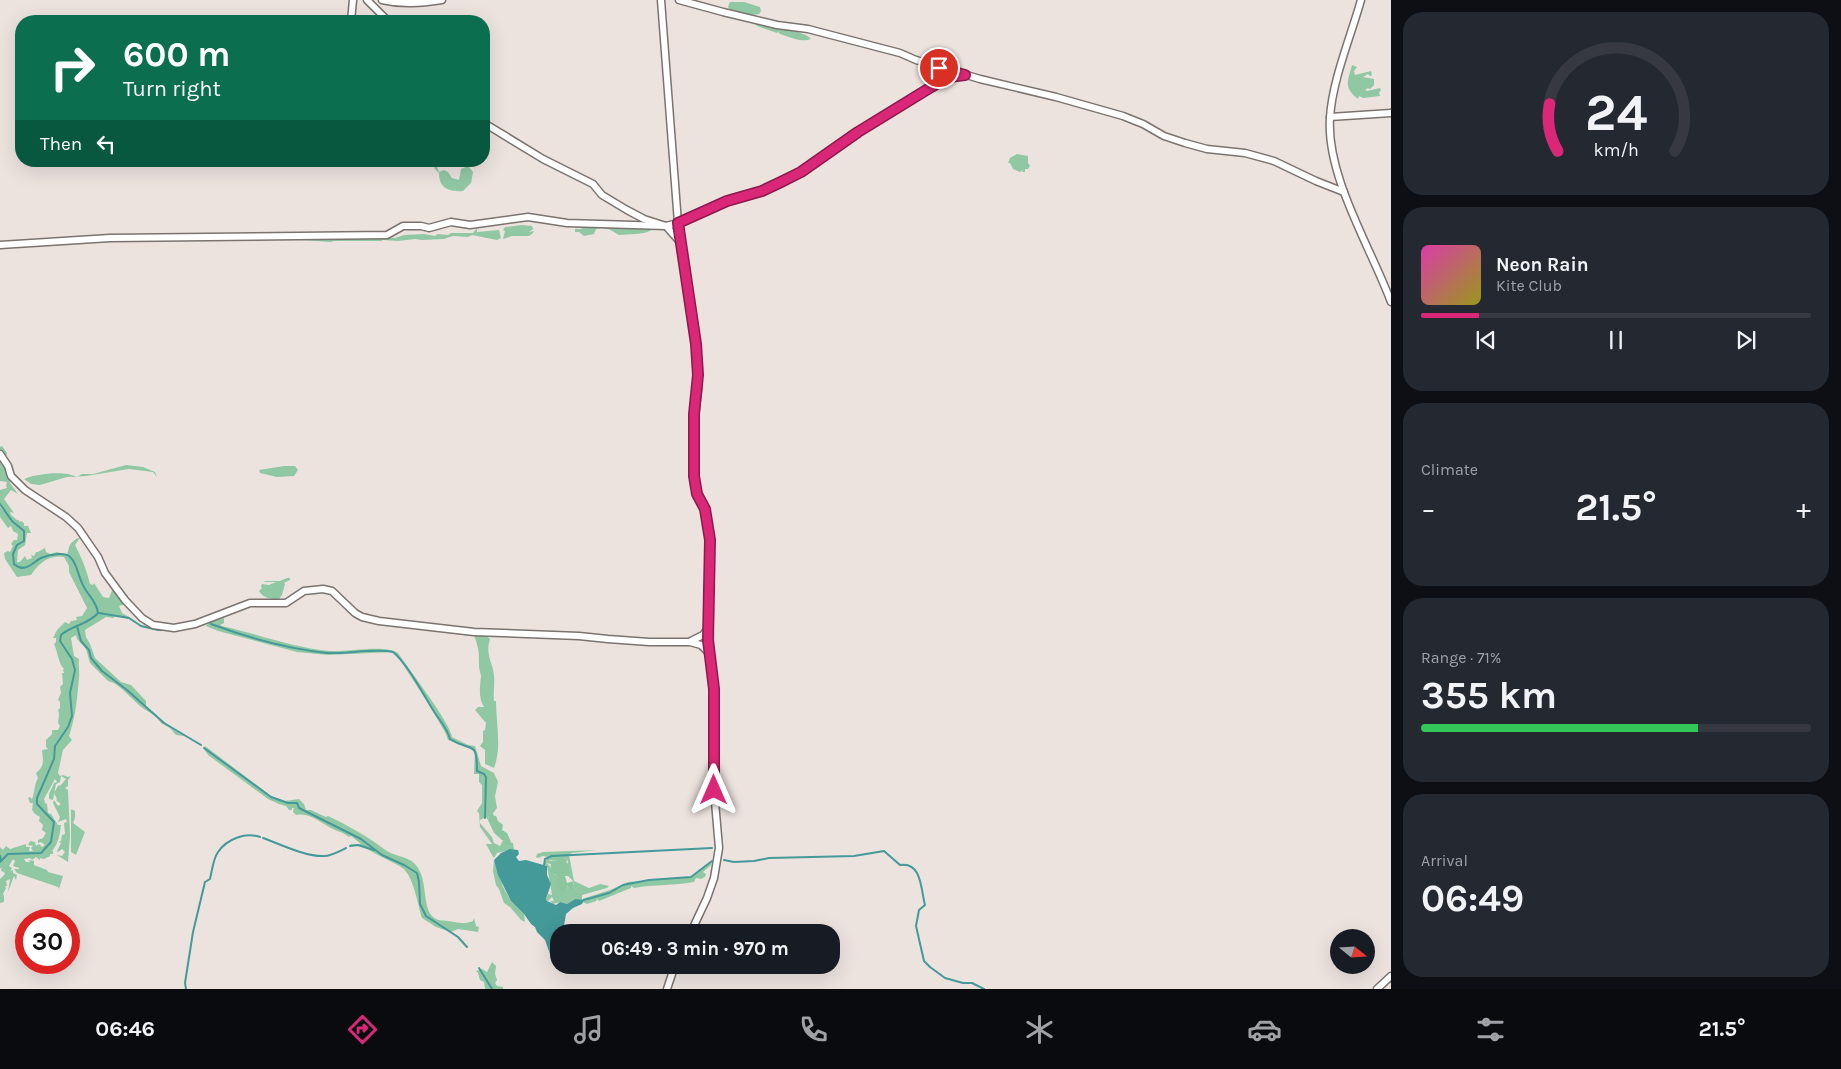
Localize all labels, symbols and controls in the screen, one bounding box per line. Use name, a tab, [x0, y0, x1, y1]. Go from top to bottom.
text: 600 m	[123, 34, 231, 75]
icon: right	[40, 35, 105, 100]
pin	[918, 47, 960, 89]
icon: arrive	[925, 54, 953, 82]
text: Turn right	[123, 76, 221, 102]
text: 24	[1585, 82, 1647, 143]
icon: left	[92, 130, 120, 158]
text: Then	[40, 133, 82, 155]
text: km/h	[1593, 140, 1639, 161]
text: Neon Rain	[1496, 254, 1589, 276]
text: Kite Club	[1496, 276, 1562, 295]
icon: previous	[1472, 326, 1500, 354]
icon: pause	[1602, 326, 1630, 354]
icon: next	[1732, 326, 1760, 354]
text: Climate	[1421, 460, 1478, 479]
text: 21.5°	[1575, 485, 1657, 530]
text: −	[1421, 492, 1436, 525]
text: +	[1796, 492, 1811, 525]
text: Range · 71%	[1421, 648, 1501, 667]
text: 355 km	[1421, 673, 1557, 718]
position arrow	[687, 763, 739, 815]
text: Arrival	[1421, 851, 1468, 870]
text: 06:49	[1421, 876, 1524, 921]
speed limit sign: 30	[15, 909, 80, 974]
north arrow	[1330, 929, 1375, 974]
map controls	[1330, 929, 1375, 974]
text: 06:49 · 3 min · 970 m	[601, 938, 789, 960]
icon: directions	[345, 1012, 380, 1047]
icon: music	[571, 1012, 606, 1047]
icon: phone	[796, 1012, 831, 1047]
icon: climate	[1022, 1012, 1057, 1047]
icon: car	[1247, 1012, 1282, 1047]
icon: filters	[1473, 1012, 1508, 1047]
text: 06:46	[95, 1016, 155, 1042]
text: 21.5°	[1698, 1016, 1746, 1042]

